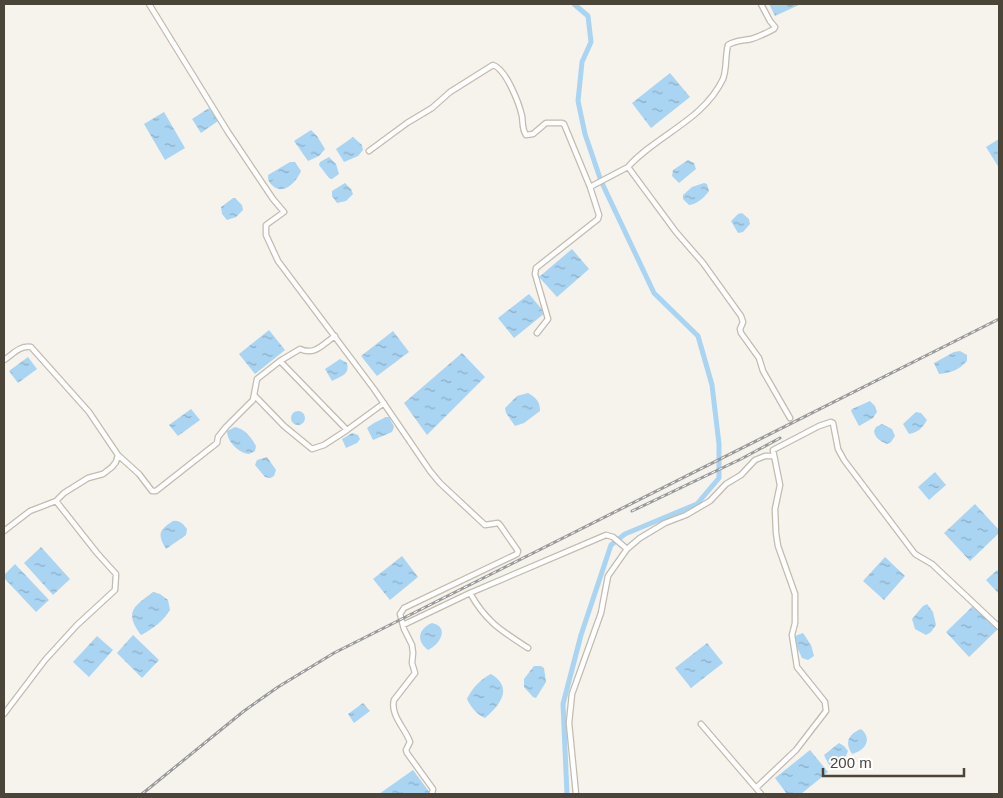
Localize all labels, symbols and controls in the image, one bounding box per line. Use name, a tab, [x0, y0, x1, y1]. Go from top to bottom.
scale bar	[823, 746, 964, 778]
text: 200 m	[830, 754, 872, 771]

